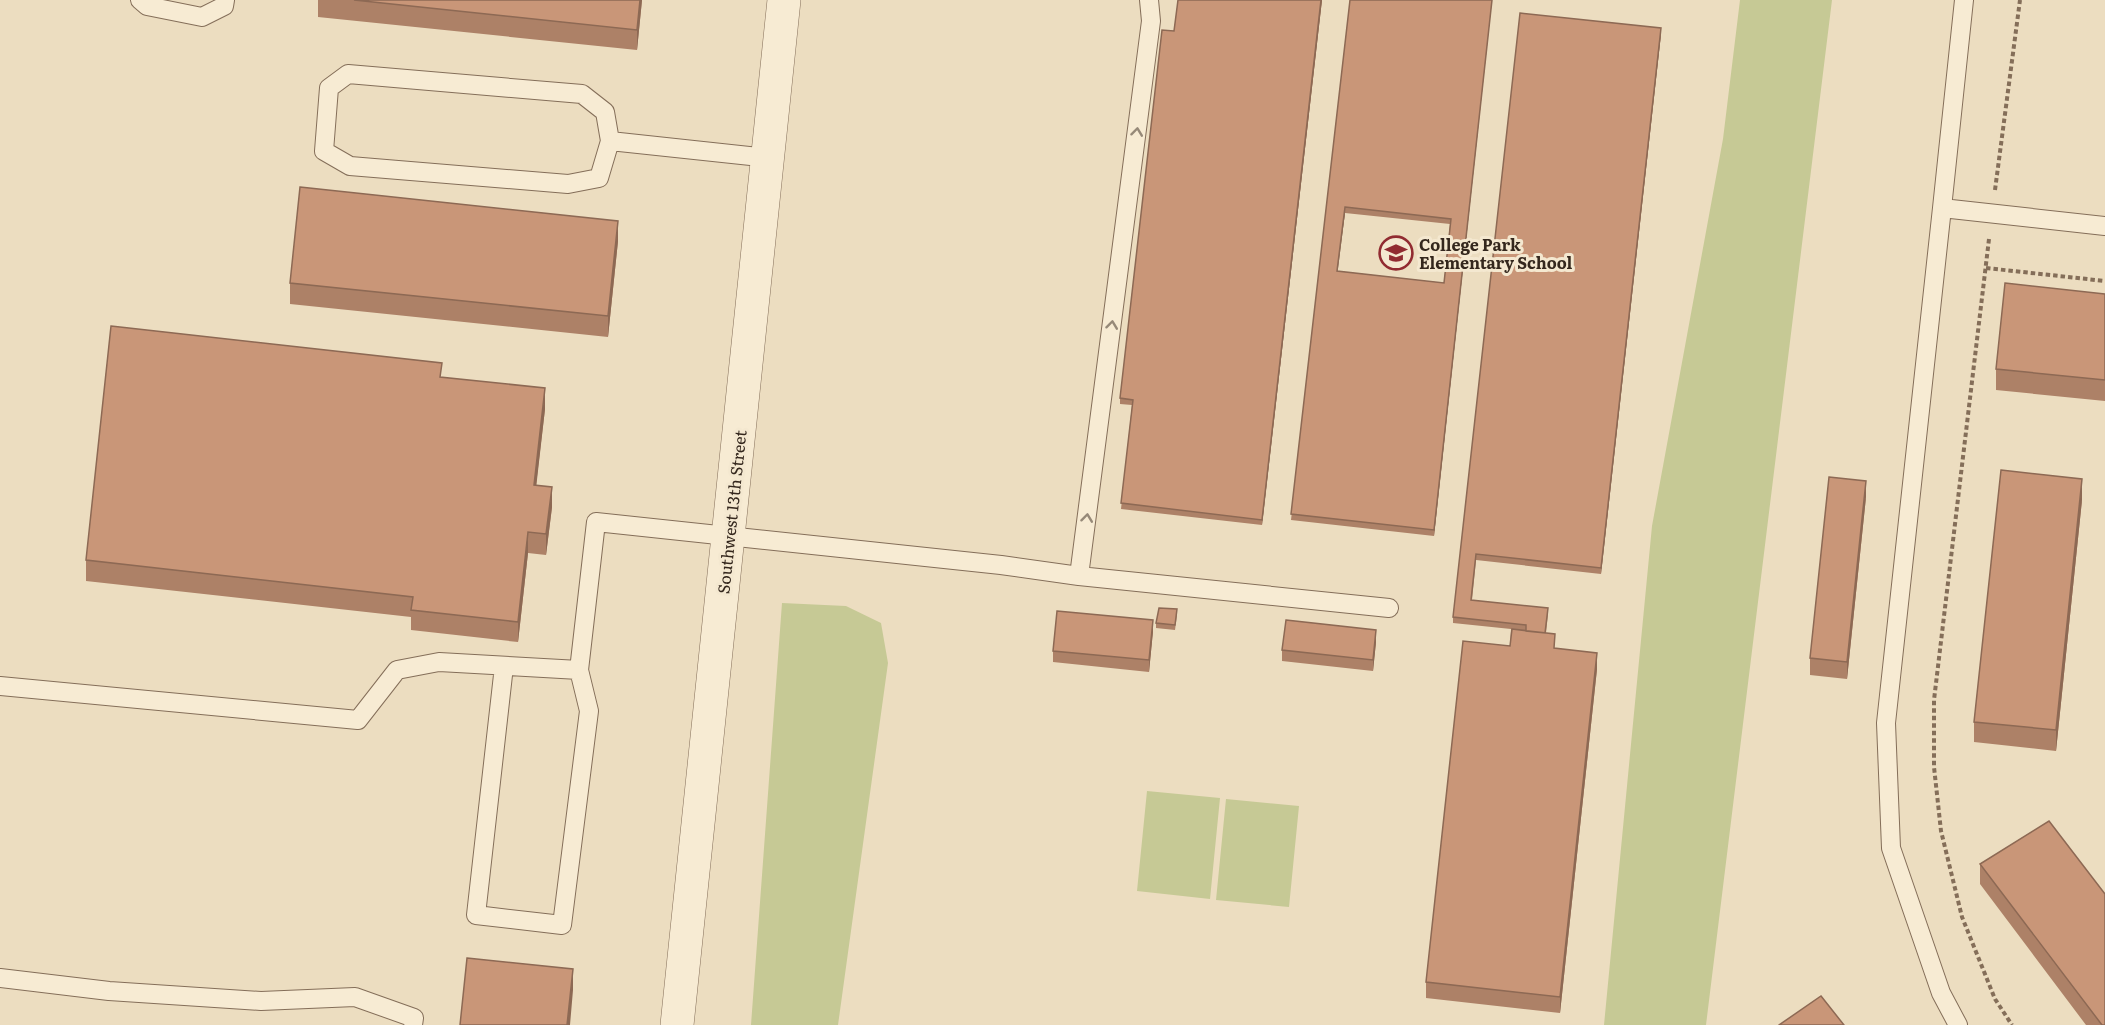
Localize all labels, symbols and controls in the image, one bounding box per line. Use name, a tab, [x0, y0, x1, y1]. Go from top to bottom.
one-way arrow	[1130, 127, 1143, 136]
place label: College Park Elementary School	[1419, 232, 1573, 274]
school or university icon: College Park Elementary School	[1378, 235, 1414, 271]
one-way arrow	[1105, 320, 1118, 330]
street label: Southwest 13th Street	[710, 428, 752, 595]
one-way arrow	[1080, 514, 1093, 523]

